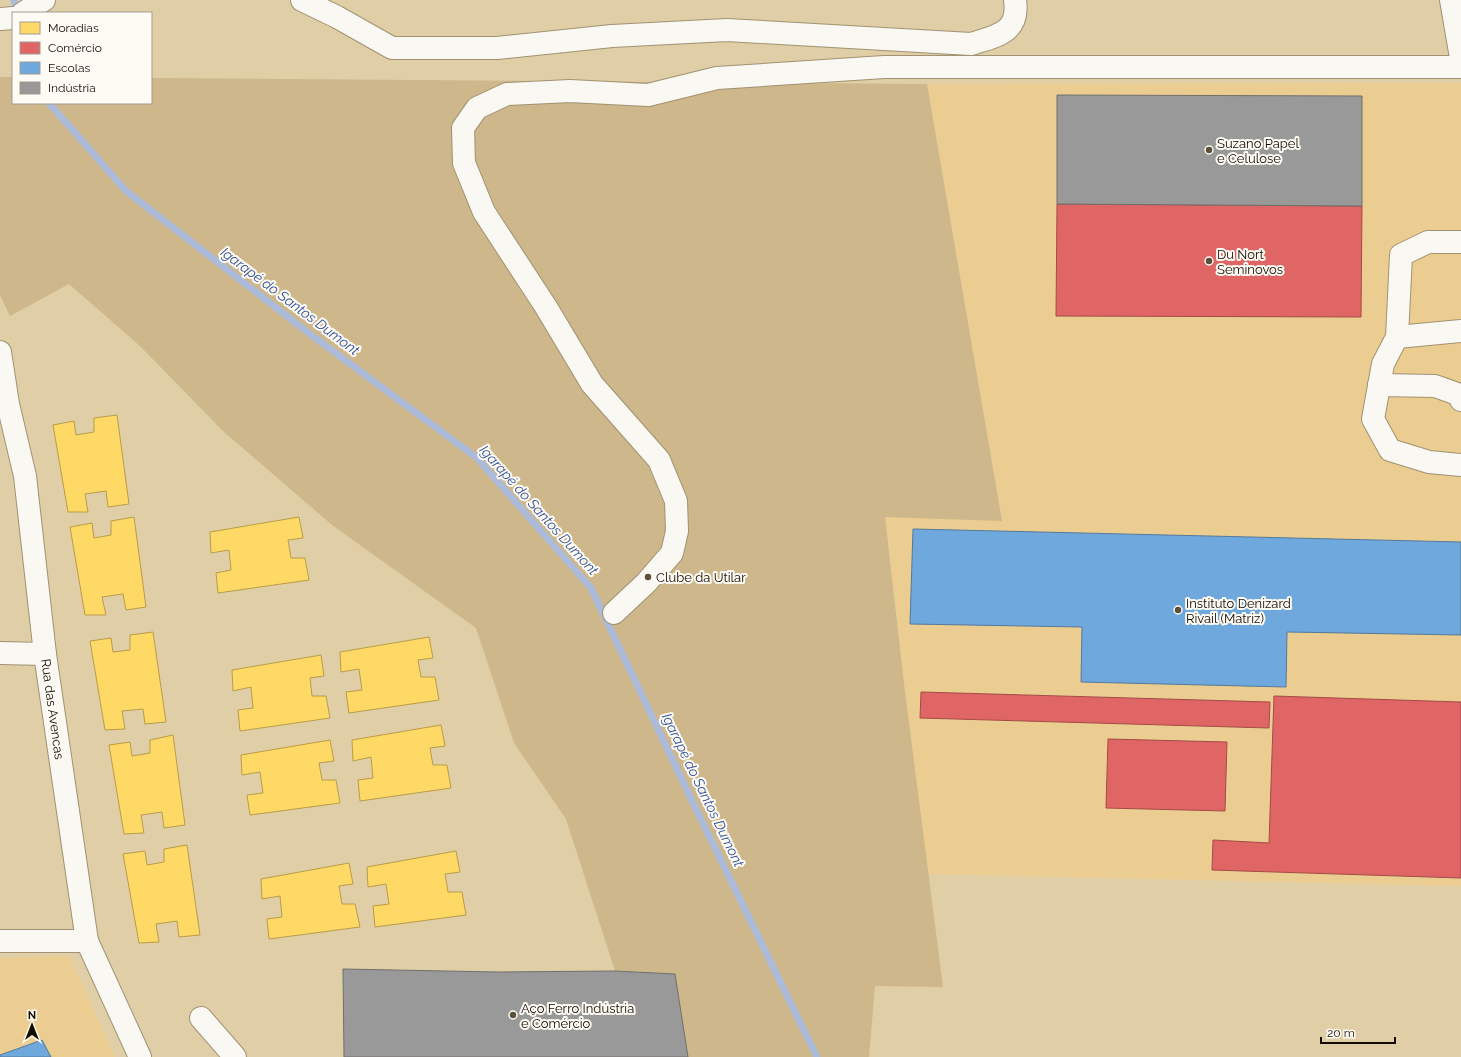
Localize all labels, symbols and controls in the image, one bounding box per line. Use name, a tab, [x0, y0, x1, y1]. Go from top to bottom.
legend	[12, 12, 152, 104]
text: Moradias	[48, 21, 99, 35]
text: Comércio	[48, 41, 102, 55]
text: Escolas	[48, 61, 91, 75]
text: Indústria	[48, 81, 96, 95]
place label: Suzano Papel e Celulose	[1217, 136, 1299, 166]
marker: Suzano Papel e Celulose	[1204, 145, 1214, 155]
water label: Igarapé do Santos Dumont	[218, 244, 363, 359]
place label: Du Nort Seminovos	[1217, 247, 1283, 277]
marker: Du Nort Seminovos	[1204, 256, 1214, 266]
water label: Igarapé do Santos Dumont	[477, 442, 602, 579]
place label: Clube da Utilar	[656, 570, 746, 585]
marker: Clube da Utilar	[643, 572, 653, 582]
place label: Instituto Denizard Rivail (Matriz)	[1186, 596, 1291, 626]
marker: Instituto Denizard Rivail (Matriz)	[1173, 605, 1183, 615]
street label: Rua das Avencas	[38, 658, 67, 760]
water label: Igarapé do Santos Dumont	[659, 711, 747, 870]
place label: Aço Ferro Indústria e Comércio	[521, 1001, 634, 1031]
north arrow	[12, 1005, 52, 1045]
text: N	[28, 1009, 36, 1022]
marker: Aço Ferro Indústria e Comércio	[508, 1010, 518, 1020]
scale bar	[1321, 1019, 1395, 1045]
text: 20 m	[1327, 1026, 1355, 1040]

